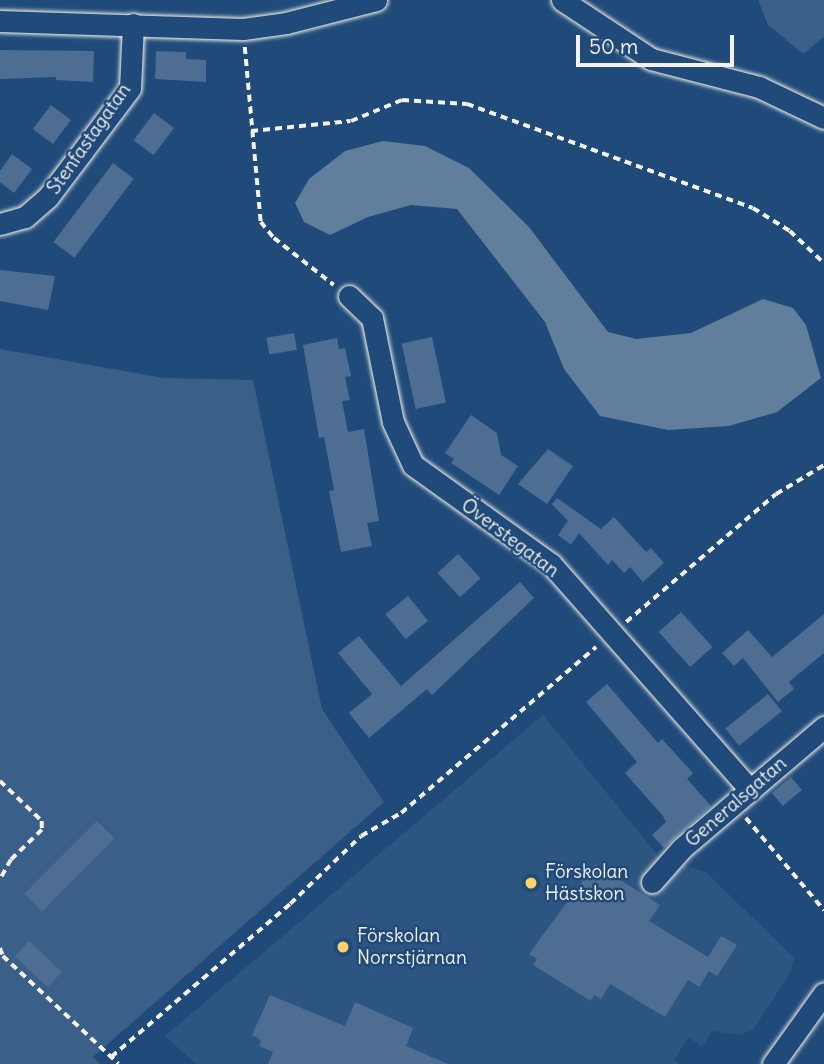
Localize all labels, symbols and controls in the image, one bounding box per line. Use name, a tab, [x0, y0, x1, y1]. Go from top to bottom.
scale bar	[579, 21, 736, 65]
text: 50 m	[589, 33, 638, 60]
street label: Stenfastagatan	[42, 79, 136, 199]
street label: Överstegatan	[457, 494, 563, 582]
street label: Generalsgatan	[681, 752, 791, 852]
place label: Förskolan Hästskon	[545, 861, 628, 905]
marker: Förskolan Hästskon	[523, 875, 539, 891]
place label: Förskolan Norrstjärnan	[357, 925, 467, 969]
marker: Förskolan Norrstjärnan	[335, 939, 351, 955]

